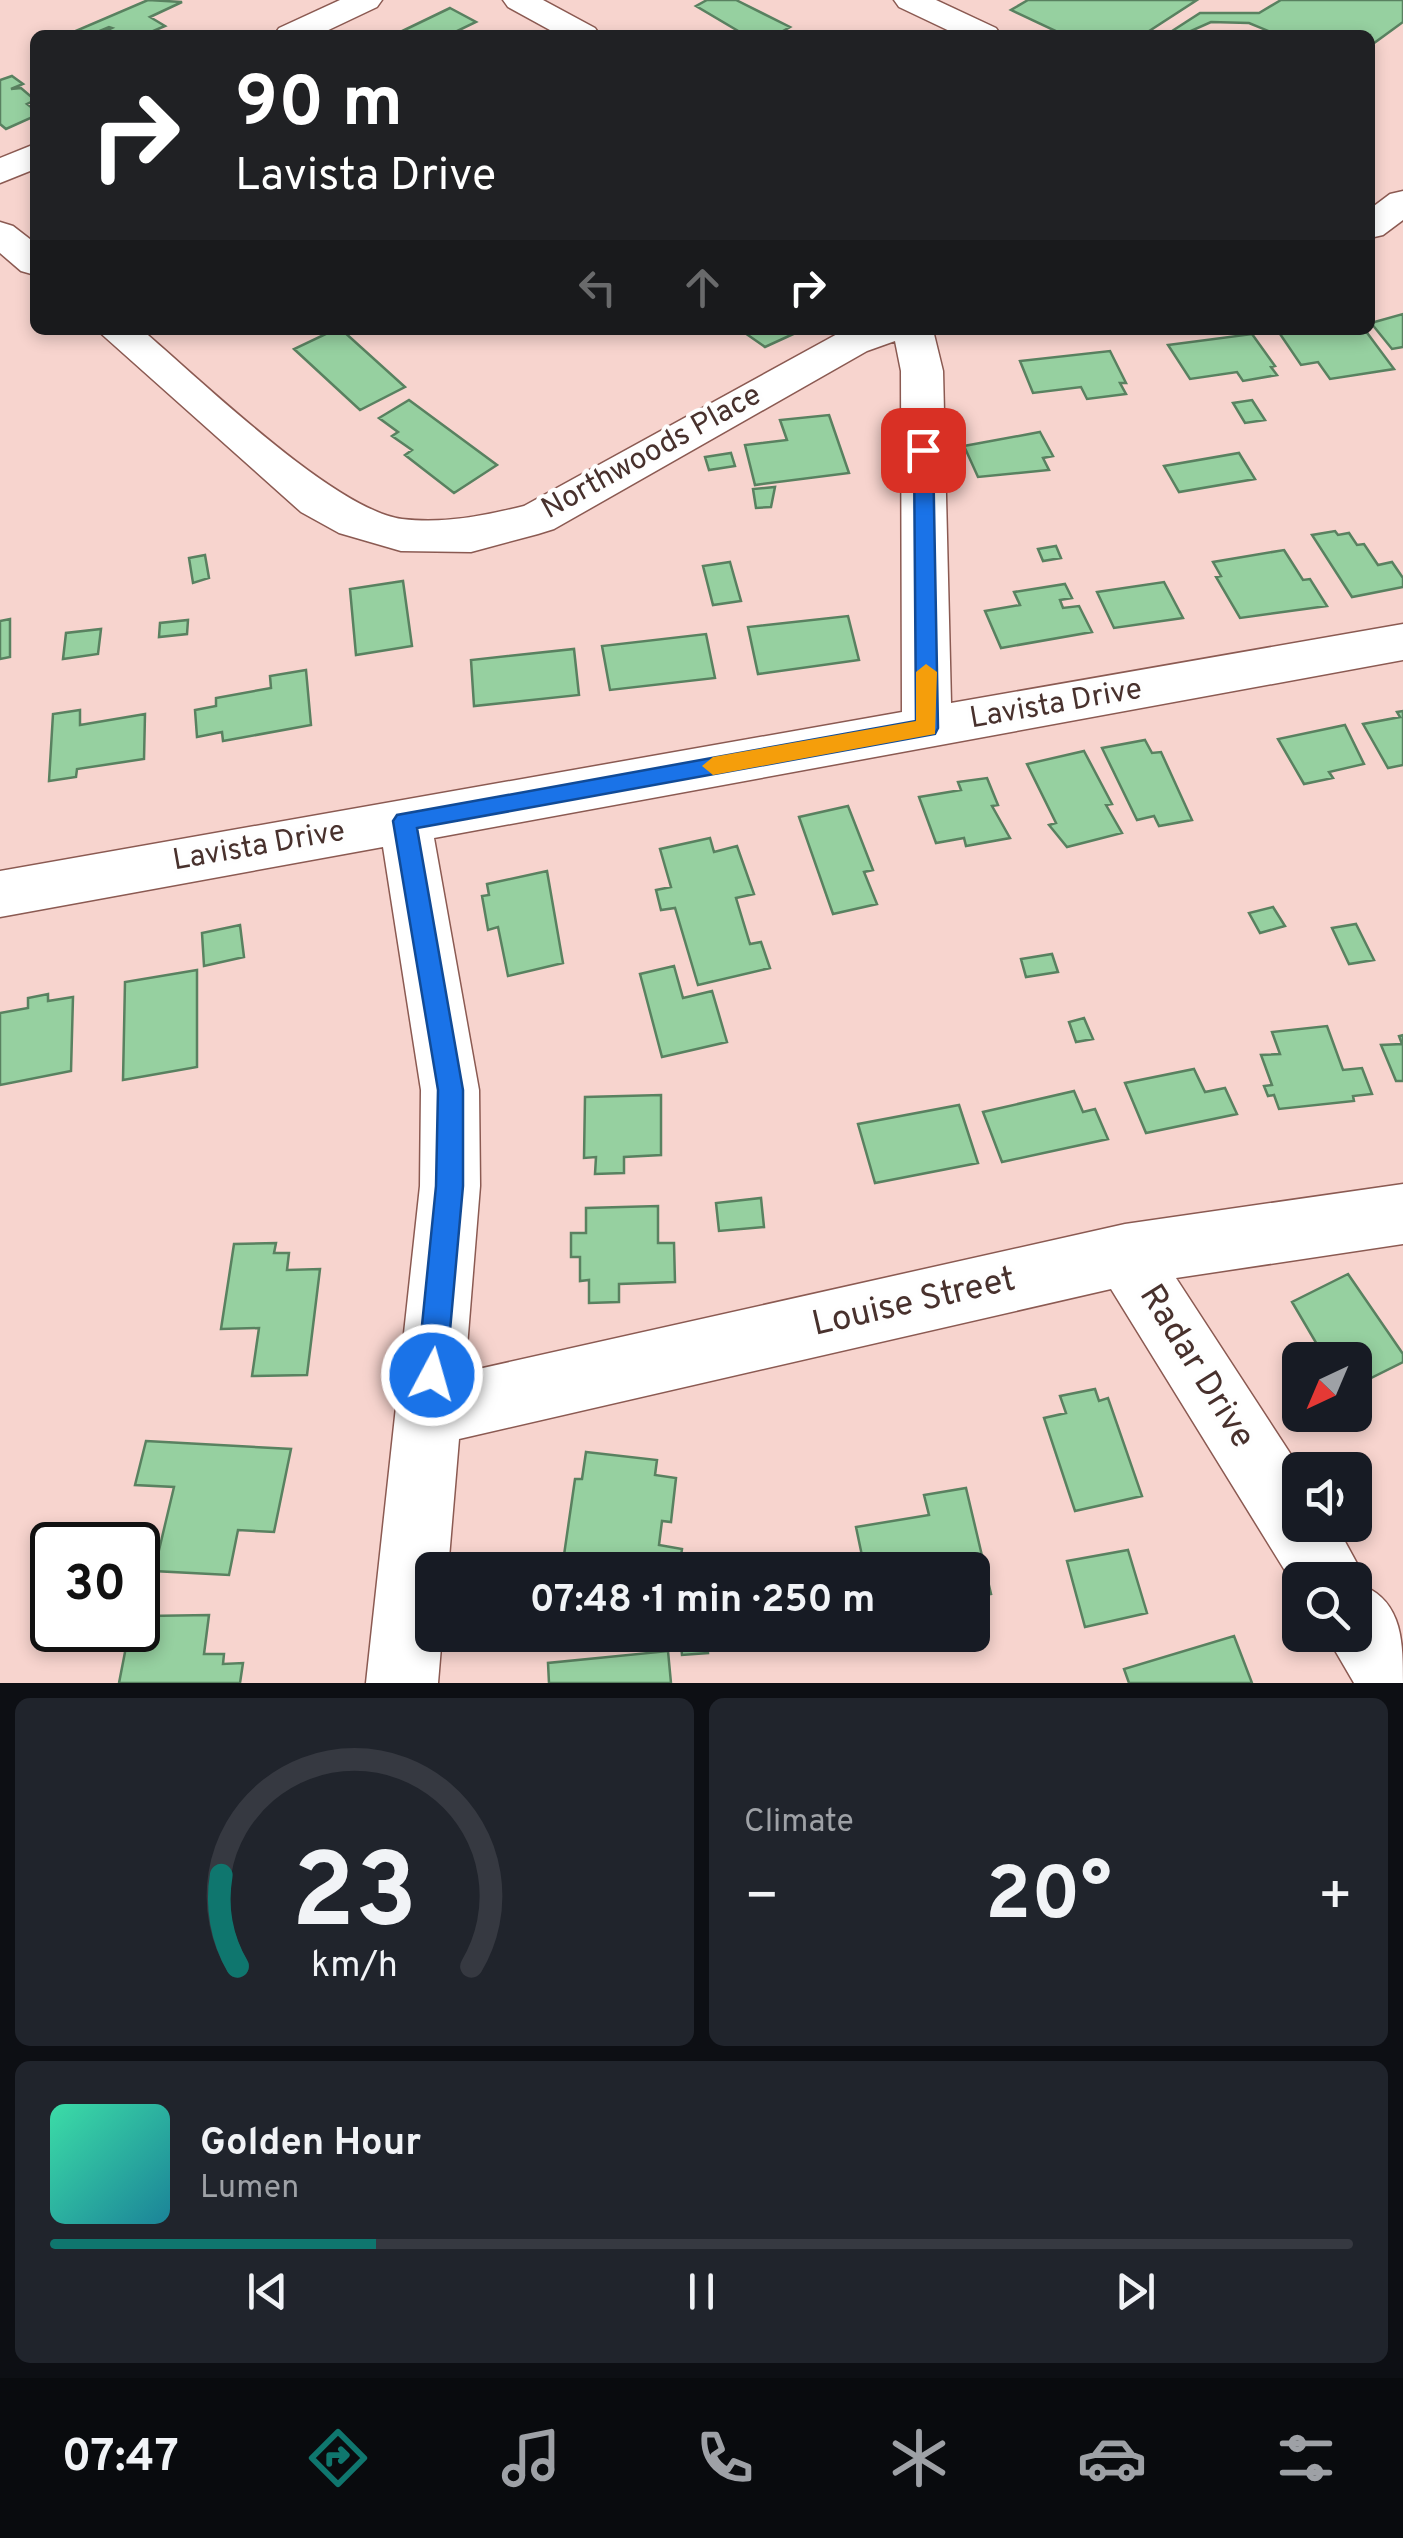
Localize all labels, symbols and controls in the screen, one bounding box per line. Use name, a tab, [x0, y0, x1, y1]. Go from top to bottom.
text: 90 m	[235, 62, 403, 151]
icon: right	[70, 70, 200, 200]
text: Lavista Drive	[235, 149, 496, 206]
icon: left	[570, 260, 625, 315]
icon: ahead	[675, 260, 730, 315]
icon: right	[780, 260, 835, 315]
street label: Northwoods Place	[536, 377, 768, 529]
pin	[881, 408, 966, 493]
icon: arrive	[896, 423, 951, 478]
street label: Lavista Drive	[967, 672, 1145, 738]
street label: Lavista Drive	[170, 814, 348, 880]
street label: Louise Street	[808, 1258, 1020, 1348]
street label: Radar Drive	[1128, 1277, 1264, 1457]
position arrow	[380, 1323, 484, 1427]
north arrow	[1282, 1342, 1372, 1432]
map controls	[1282, 1342, 1372, 1652]
button: sound	[1282, 1452, 1372, 1542]
speed limit sign: 30	[30, 1522, 160, 1652]
button: search	[1282, 1562, 1372, 1652]
text: 07:48 · 1 min · 250 m	[530, 1577, 875, 1626]
text: Climate	[744, 1803, 854, 1843]
text: 23	[292, 1832, 417, 1964]
text: 20°	[985, 1851, 1112, 1946]
text: −	[744, 1864, 779, 1934]
text: +	[1318, 1864, 1353, 1934]
text: km/h	[311, 1944, 398, 1990]
text: Golden Hour	[200, 2120, 421, 2169]
text: Lumen	[200, 2169, 299, 2209]
icon: previous	[240, 2264, 295, 2319]
icon: pause	[674, 2264, 729, 2319]
icon: next	[1108, 2264, 1163, 2319]
icon: directions	[303, 2423, 373, 2493]
icon: music	[496, 2423, 566, 2493]
icon: phone	[690, 2423, 760, 2493]
icon: climate	[884, 2423, 954, 2493]
icon: car	[1077, 2423, 1147, 2493]
icon: filters	[1271, 2423, 1341, 2493]
text: 07:47	[62, 2430, 179, 2487]

